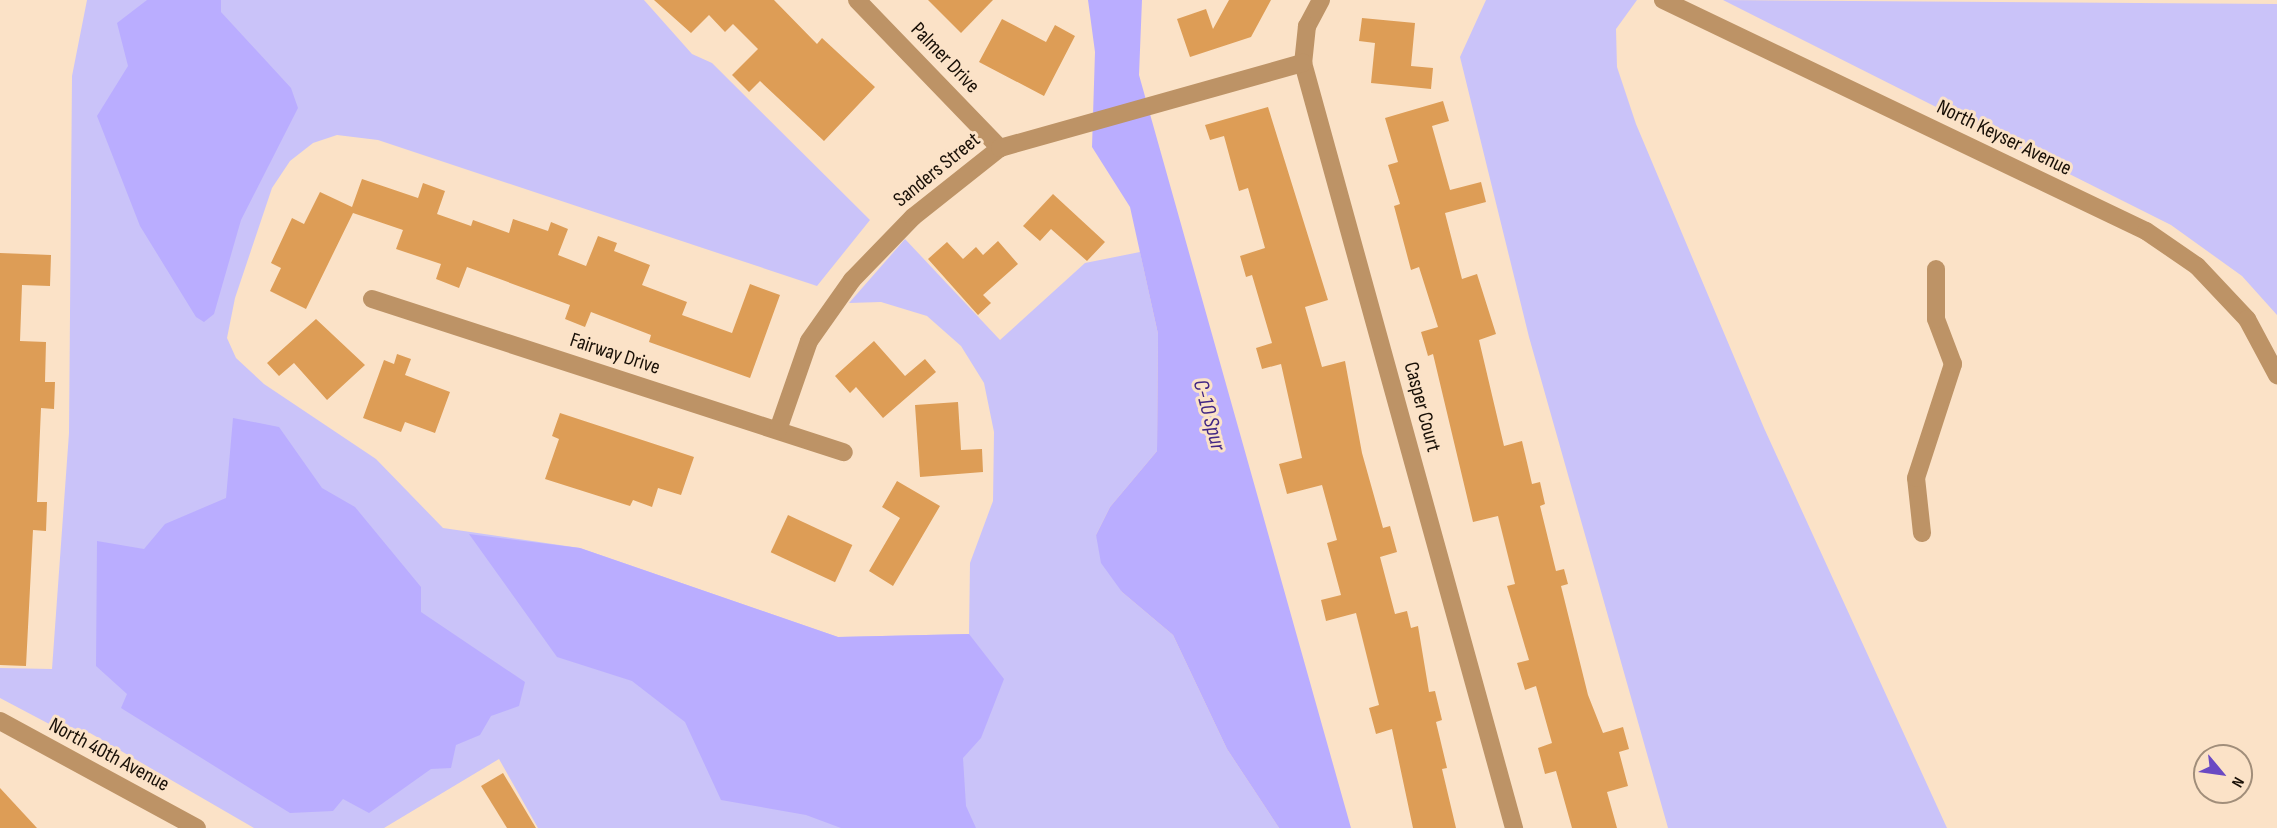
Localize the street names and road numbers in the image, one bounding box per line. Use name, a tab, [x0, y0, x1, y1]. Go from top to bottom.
street label: Palmer Drive	[905, 17, 985, 99]
street label: North Keyser Avenue	[1933, 95, 2075, 181]
street label: Sanders Street	[889, 127, 985, 213]
street label: Fairway Drive	[567, 328, 663, 380]
street label: Casper Court	[1398, 359, 1446, 455]
street label: North 40th Avenue	[45, 713, 173, 797]

